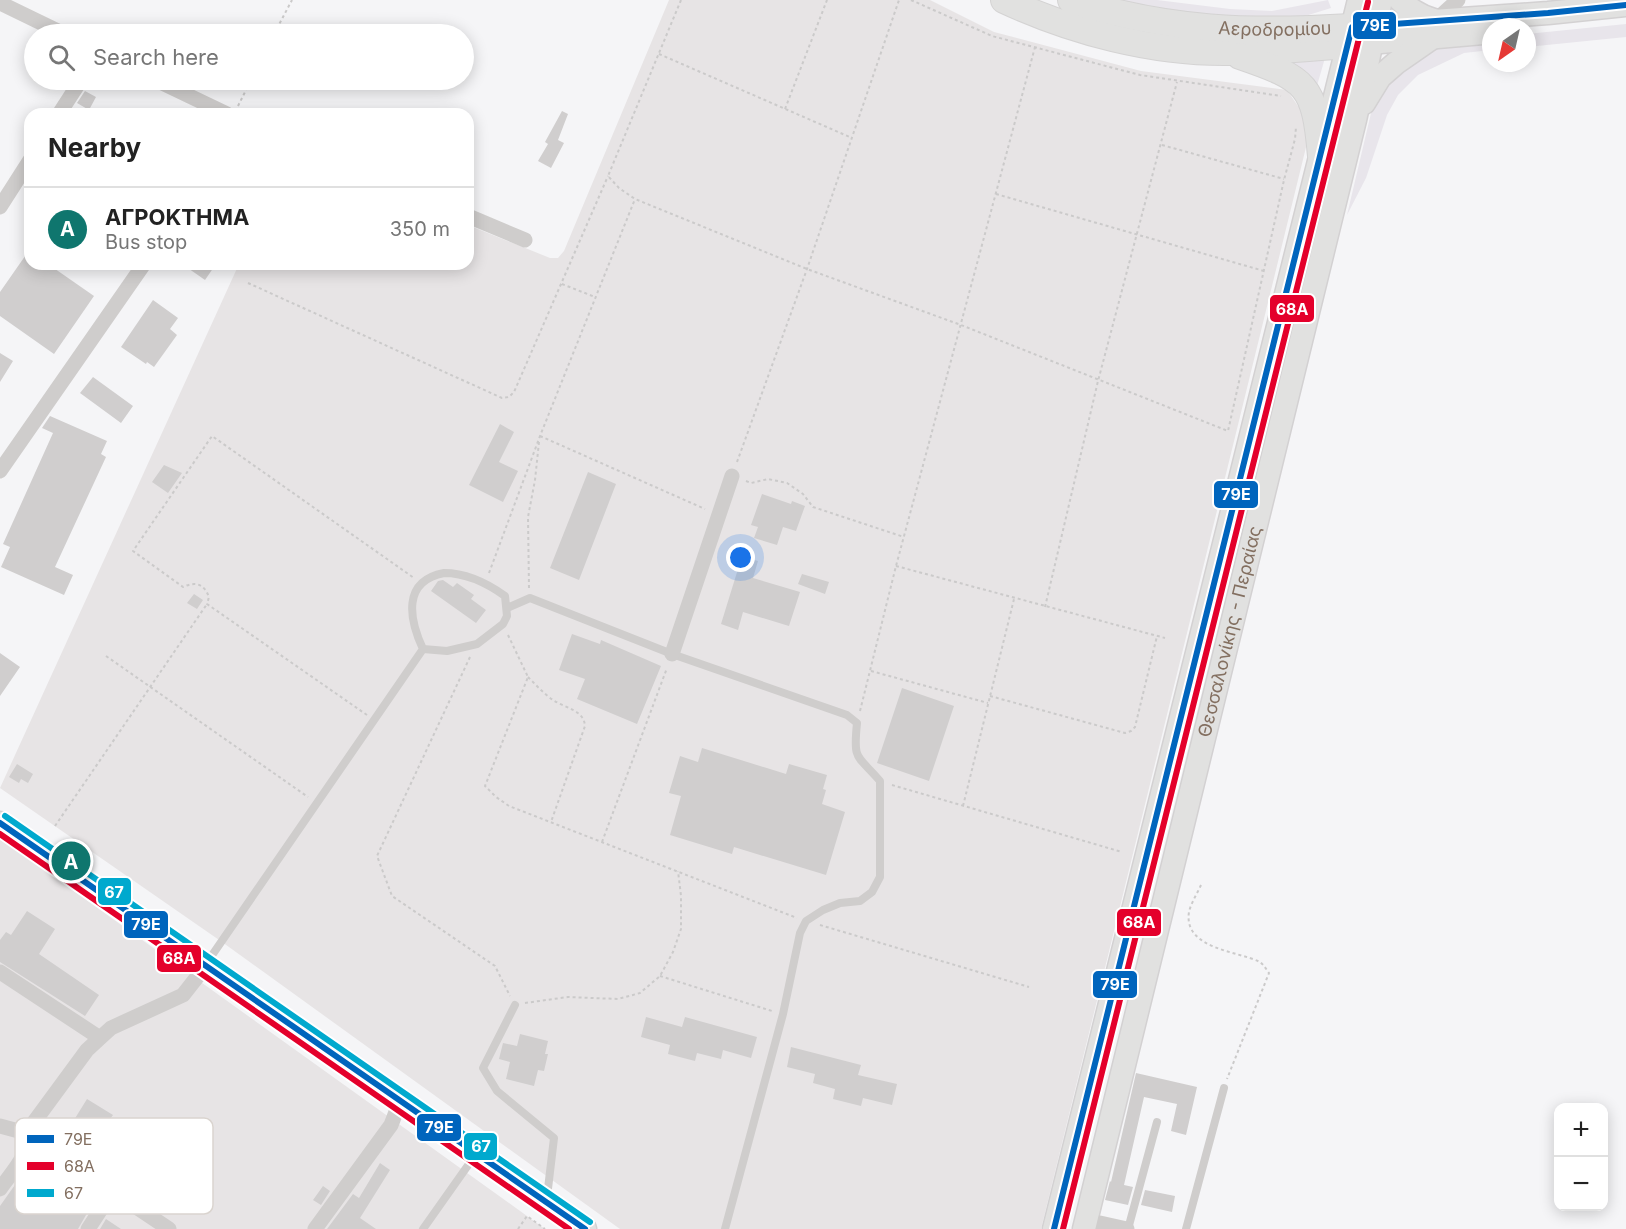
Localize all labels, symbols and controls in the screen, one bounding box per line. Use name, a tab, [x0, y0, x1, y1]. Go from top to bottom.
line badge: 79Ε	[1352, 11, 1397, 40]
text: 79Ε	[1360, 15, 1390, 35]
street label: Αεροδρομίου	[1218, 17, 1332, 40]
north arrow	[1482, 18, 1536, 72]
search box	[24, 24, 474, 90]
icon: search	[45, 41, 78, 74]
text: Search here	[93, 44, 219, 70]
text: Nearby	[48, 132, 141, 163]
text: ΑΓΡΟΚΤΗΜΑ	[105, 204, 249, 230]
text: A	[60, 217, 75, 241]
text: 350 m	[390, 217, 450, 241]
text: Bus stop	[105, 230, 187, 254]
line badge: 68Α	[1269, 294, 1315, 323]
text: 68Α	[1276, 299, 1308, 319]
line badge: 79Ε	[1213, 480, 1259, 509]
text: 79Ε	[1221, 484, 1251, 504]
street label: Θεσσαλονίκης - Περαίας	[1194, 524, 1265, 739]
your location	[726, 543, 755, 572]
pin: A	[52, 838, 90, 884]
line badge: 67	[97, 877, 132, 906]
text: 67	[104, 882, 124, 902]
line badge: 68Α	[1116, 908, 1162, 937]
line badge: 79Ε	[123, 910, 169, 939]
text: 68Α	[1123, 912, 1155, 932]
text: 79Ε	[131, 914, 161, 934]
line badge: 68Α	[156, 944, 202, 973]
text: 68Α	[163, 948, 195, 968]
line badge: 79Ε	[1092, 970, 1138, 999]
text: 79Ε	[1100, 974, 1130, 994]
map controls	[1554, 1103, 1608, 1211]
button: +	[1554, 1103, 1608, 1157]
line badge: 79Ε	[416, 1113, 462, 1142]
text: 79Ε	[424, 1117, 454, 1137]
legend	[15, 1118, 213, 1214]
text: 79Ε	[64, 1129, 92, 1149]
line badge: 67	[463, 1132, 498, 1161]
text: 67	[471, 1136, 491, 1156]
text: 68Α	[64, 1156, 95, 1176]
button: −	[1554, 1157, 1608, 1211]
text: 67	[64, 1183, 83, 1203]

